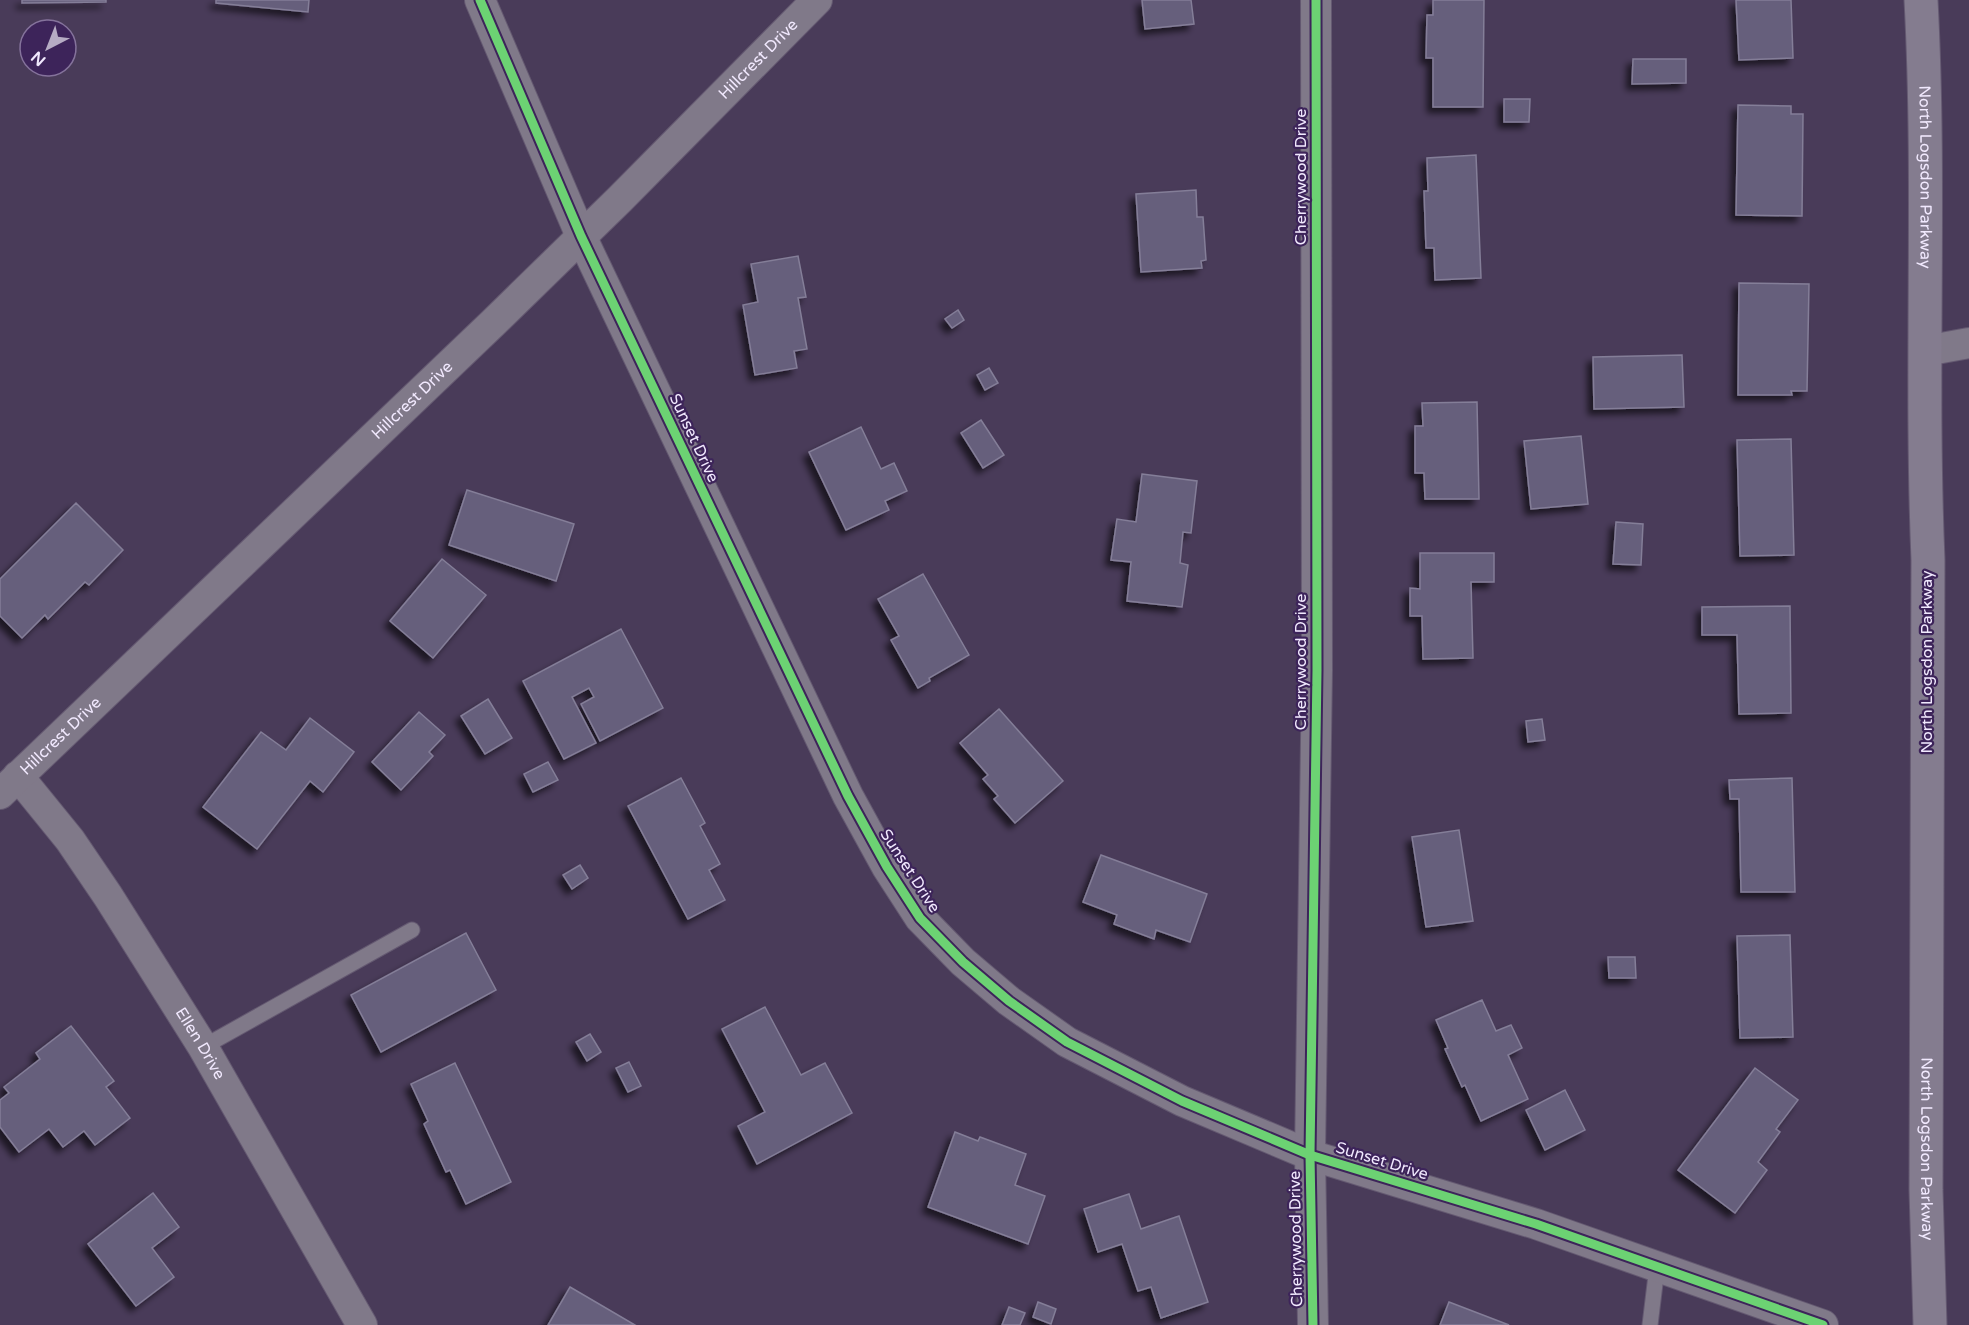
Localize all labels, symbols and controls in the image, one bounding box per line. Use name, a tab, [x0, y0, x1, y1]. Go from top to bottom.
street label: Hillcrest Drive	[714, 15, 802, 103]
north arrow	[18, 18, 78, 78]
text: N	[27, 47, 50, 70]
street label: North Logsdon Parkway	[1914, 85, 1936, 269]
street label: Cherrywood Drive	[1291, 109, 1311, 245]
street label: Hillcrest Drive	[367, 357, 457, 444]
street label: Sunset Drive	[665, 390, 723, 486]
street label: North Logsdon Parkway	[1917, 570, 1937, 754]
street label: Cherrywood Drive	[1291, 594, 1311, 730]
street label: Hillcrest Drive	[16, 693, 105, 779]
street label: Sunset Drive	[876, 825, 944, 917]
street label: Ellen Drive	[171, 1004, 229, 1083]
street label: North Logsdon Parkway	[1916, 1057, 1938, 1241]
street label: Sunset Drive	[1333, 1137, 1431, 1185]
street label: Cherrywood Drive	[1285, 1171, 1307, 1307]

